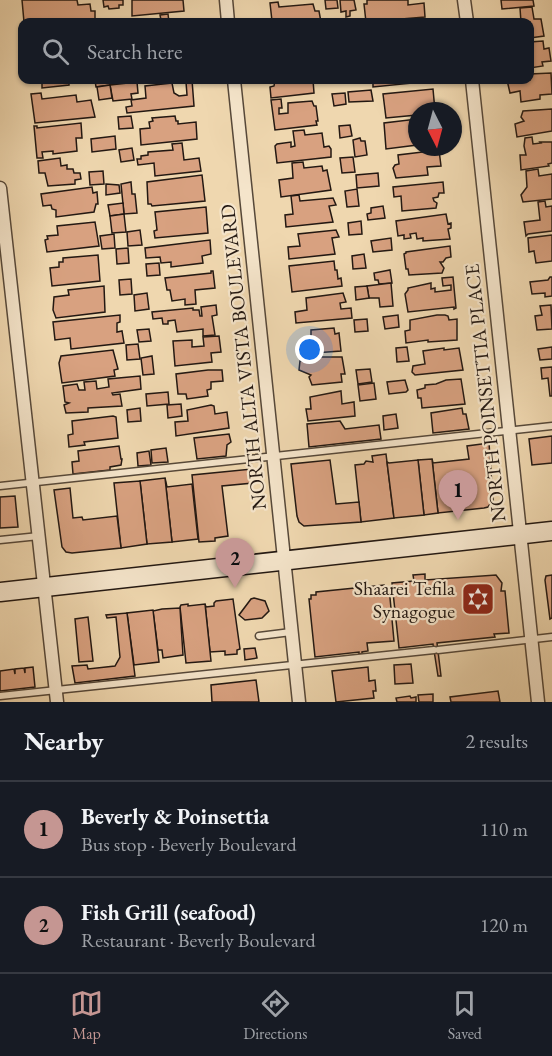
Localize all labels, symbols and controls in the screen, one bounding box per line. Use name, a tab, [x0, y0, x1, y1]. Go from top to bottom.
search box	[18, 18, 534, 84]
icon: search	[39, 35, 72, 68]
text: Search here	[87, 37, 182, 66]
north arrow	[408, 102, 462, 156]
street label: NORTH ALTA VISTA BOULEVARD	[214, 203, 272, 511]
street label: NORTH POINSETTIA PLACE	[459, 263, 511, 523]
your location	[295, 335, 324, 364]
pin: 1	[438, 470, 478, 520]
pin: 2	[216, 538, 254, 588]
place label: Shaarei Tefila Synagogue	[354, 575, 455, 624]
synagogue icon: Shaarei Tefila Synagogue	[460, 581, 496, 617]
text: Nearby	[24, 724, 104, 758]
text: 2 results	[465, 728, 528, 754]
text: Beverly & Poinsettia	[81, 802, 269, 831]
text: 1	[38, 816, 49, 842]
text: 110 m	[480, 816, 528, 842]
text: Bus stop · Beverly Boulevard	[81, 831, 297, 857]
text: Fish Grill (seafood)	[81, 898, 256, 927]
text: 2	[38, 912, 49, 938]
text: 120 m	[480, 912, 528, 938]
text: Restaurant · Beverly Boulevard	[81, 927, 316, 953]
tab: Map	[70, 987, 103, 1044]
tab: Directions	[243, 987, 308, 1044]
tab: Saved	[448, 987, 482, 1044]

